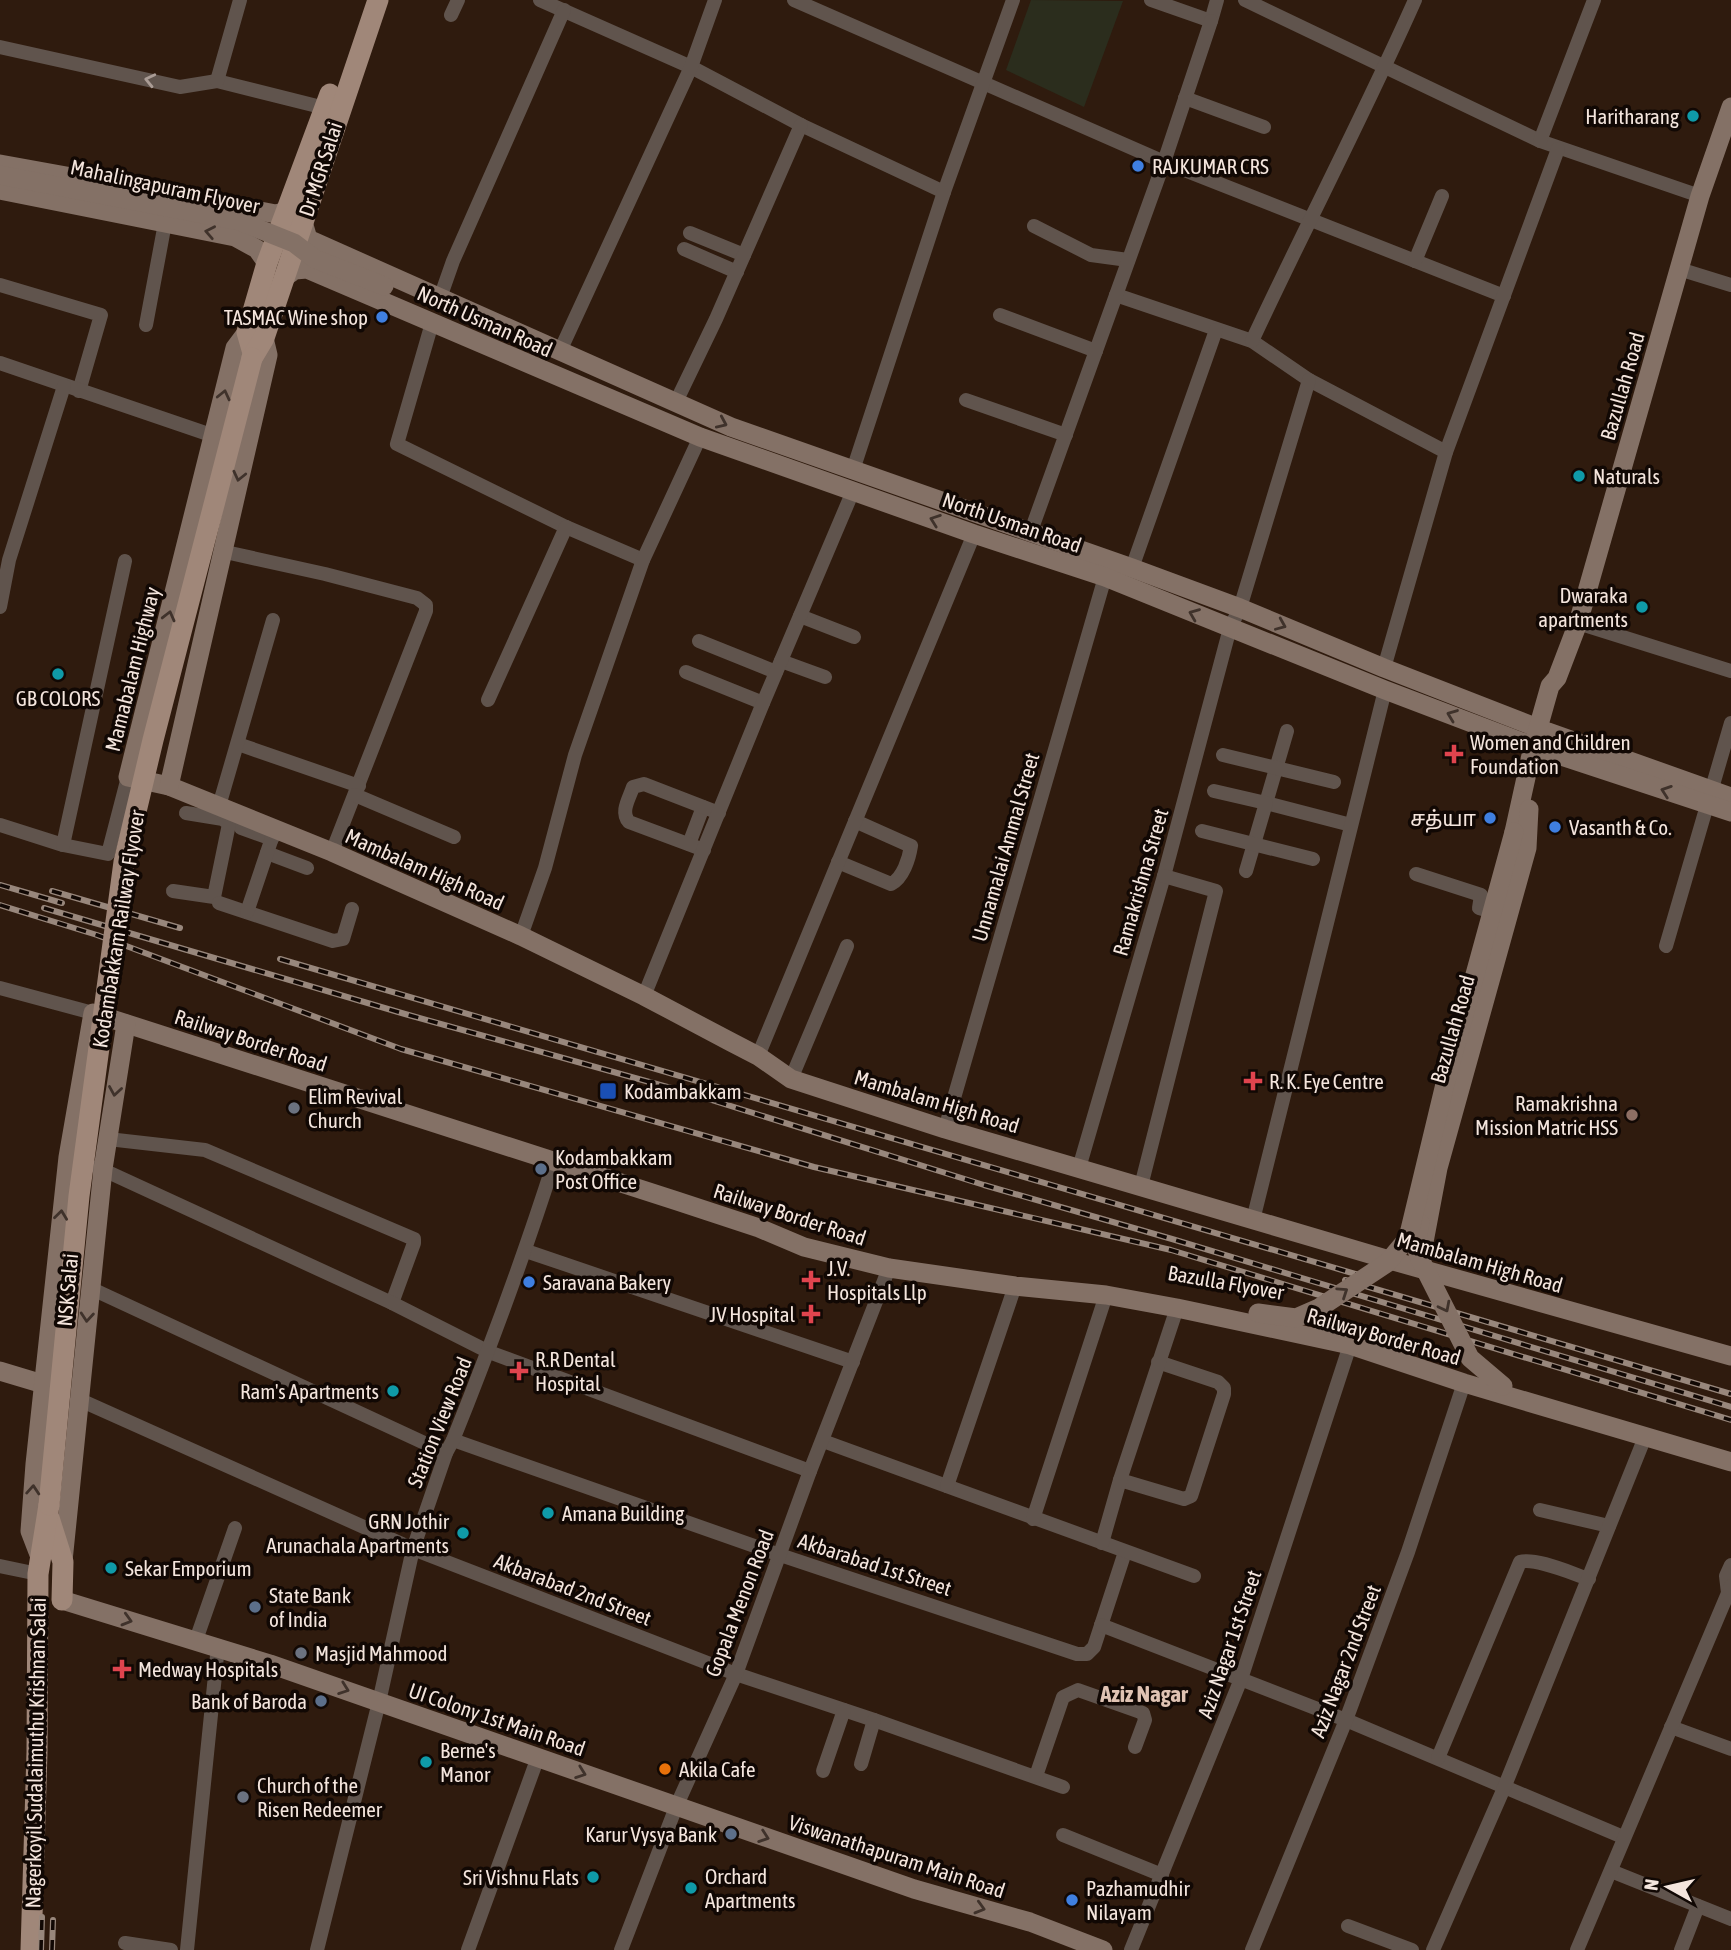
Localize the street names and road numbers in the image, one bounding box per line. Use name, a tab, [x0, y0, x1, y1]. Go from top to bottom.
street label: Dr MGR Salai	[293, 119, 347, 219]
street label: Mahalingapuram Flyover	[68, 154, 262, 218]
street label: North Usman Road	[414, 281, 556, 361]
street label: Bazullah Road	[1595, 329, 1649, 443]
street label: North Usman Road	[939, 487, 1085, 557]
street label: Mamabalam Highway	[100, 584, 164, 754]
street label: Unnamalai Ammal Street	[967, 750, 1043, 944]
street label: Ramakrishna Street	[1108, 806, 1172, 958]
street label: Kodambakkam Railway Flyover	[87, 807, 149, 1050]
street label: Mambalam High Road	[342, 823, 508, 915]
street label: Bazullah Road	[1425, 972, 1479, 1086]
street label: Railway Border Road	[172, 1004, 330, 1076]
street label: Mambalam High Road	[852, 1064, 1022, 1138]
street label: Railway Border Road	[711, 1178, 869, 1250]
street label: Mambalam High Road	[1394, 1227, 1566, 1297]
street label: NSK Salai	[52, 1253, 82, 1327]
street label: Bazulla Flyover	[1166, 1260, 1287, 1304]
street label: Railway Border Road	[1304, 1303, 1464, 1369]
street label: Station View Road	[402, 1353, 476, 1491]
street label: Gopala Menon Road	[700, 1526, 778, 1680]
street label: Akbarabad 1st Street	[795, 1528, 955, 1600]
street label: Akbarabad 2nd Street	[491, 1548, 655, 1630]
street label: Aziz Nagar 1st Street	[1192, 1567, 1266, 1721]
street label: Aziz Nagar 2nd Street	[1305, 1581, 1385, 1741]
street label: Nagerkoyil Sudalaimuthu Krishnan Salai	[20, 1597, 50, 1909]
street label: UI Colony 1st Main Road	[406, 1678, 588, 1760]
street label: Viswanathapuram Main Road	[786, 1810, 1008, 1902]

